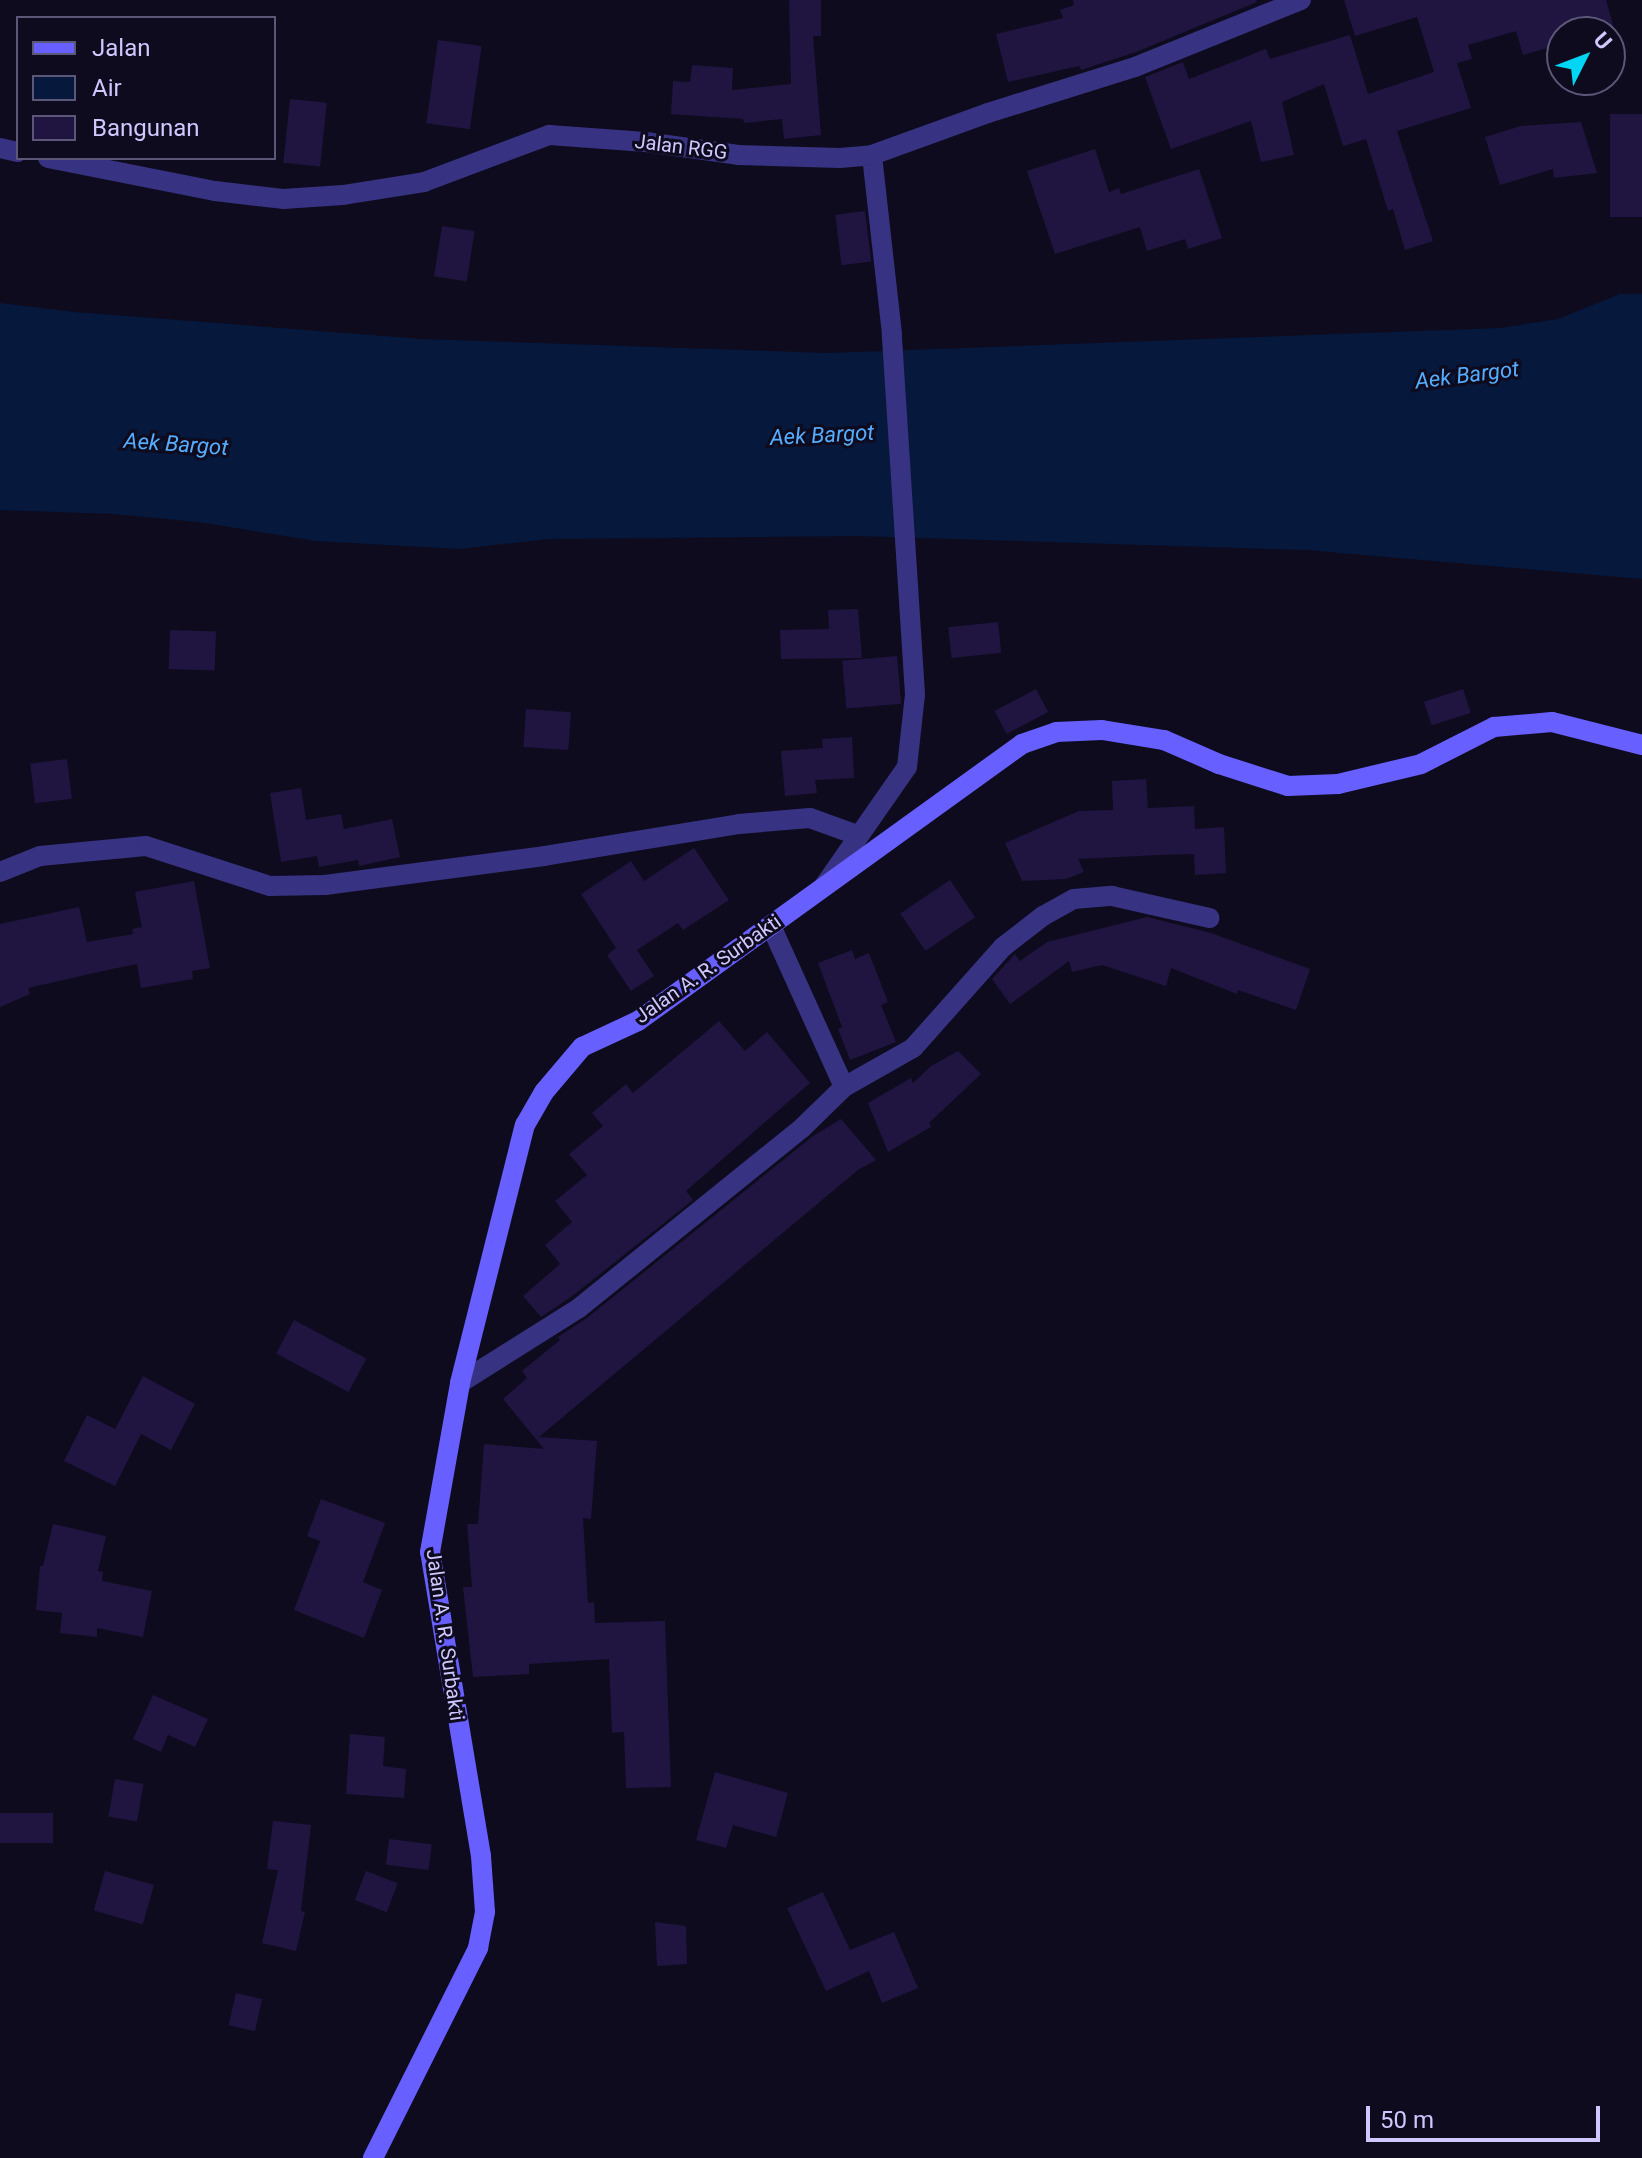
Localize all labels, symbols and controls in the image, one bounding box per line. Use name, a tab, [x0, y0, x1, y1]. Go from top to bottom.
legend	[16, 16, 276, 160]
north arrow	[1546, 16, 1626, 96]
text: U	[1589, 27, 1617, 55]
text: Jalan	[92, 34, 150, 62]
text: Air	[92, 74, 122, 102]
text: Bangunan	[92, 114, 200, 142]
street label: Jalan RGG	[633, 129, 729, 165]
water label: Aek Bargot	[1414, 356, 1520, 394]
water label: Aek Bargot	[769, 419, 875, 451]
water label: Aek Bargot	[123, 427, 229, 461]
street label: Jalan A. R. Surbakti	[630, 910, 786, 1028]
street label: Jalan A. R. Surbakti	[421, 1548, 469, 1722]
scale bar	[1370, 2090, 1604, 2140]
text: 50 m	[1380, 2106, 1434, 2134]

